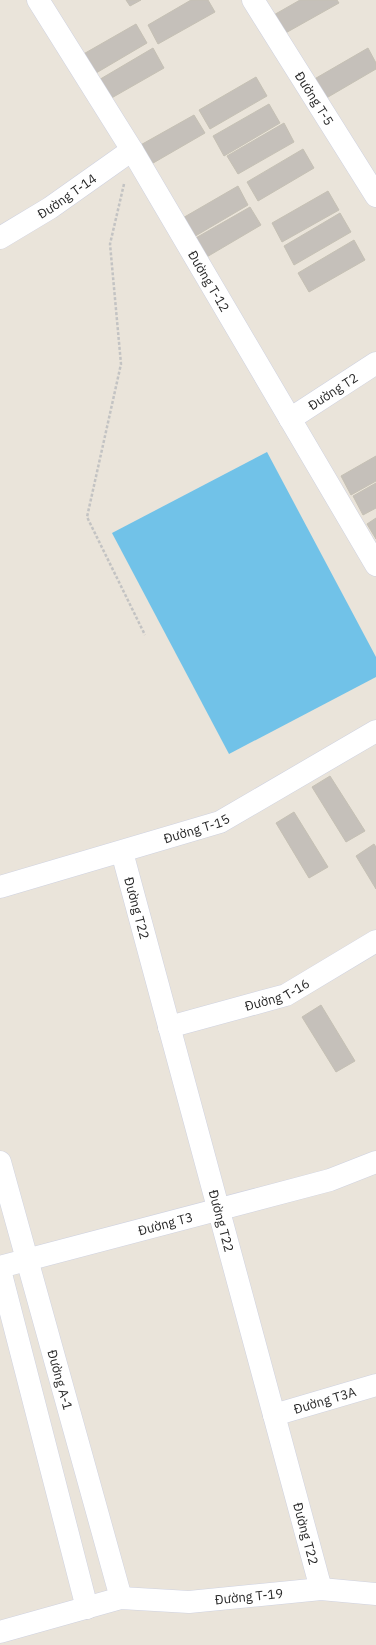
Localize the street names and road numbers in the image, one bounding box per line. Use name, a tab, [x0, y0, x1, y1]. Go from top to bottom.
street label: Đường T-5	[291, 68, 338, 129]
street label: Đường T-14	[34, 170, 100, 223]
street label: Đường T-12	[184, 247, 233, 315]
street label: Đường T2	[305, 369, 361, 414]
street label: Đường T-15	[162, 810, 233, 847]
street label: Đường T22	[120, 875, 153, 941]
street label: Đường T-16	[243, 975, 313, 1015]
street label: Đường T22	[205, 1188, 238, 1254]
street label: Đường T3	[136, 1209, 195, 1239]
street label: Đường A-1	[43, 1348, 76, 1412]
street label: Đường T3A	[292, 1383, 359, 1418]
street label: Đường T22	[289, 1501, 322, 1567]
street label: Đường T-19	[214, 1585, 284, 1608]

